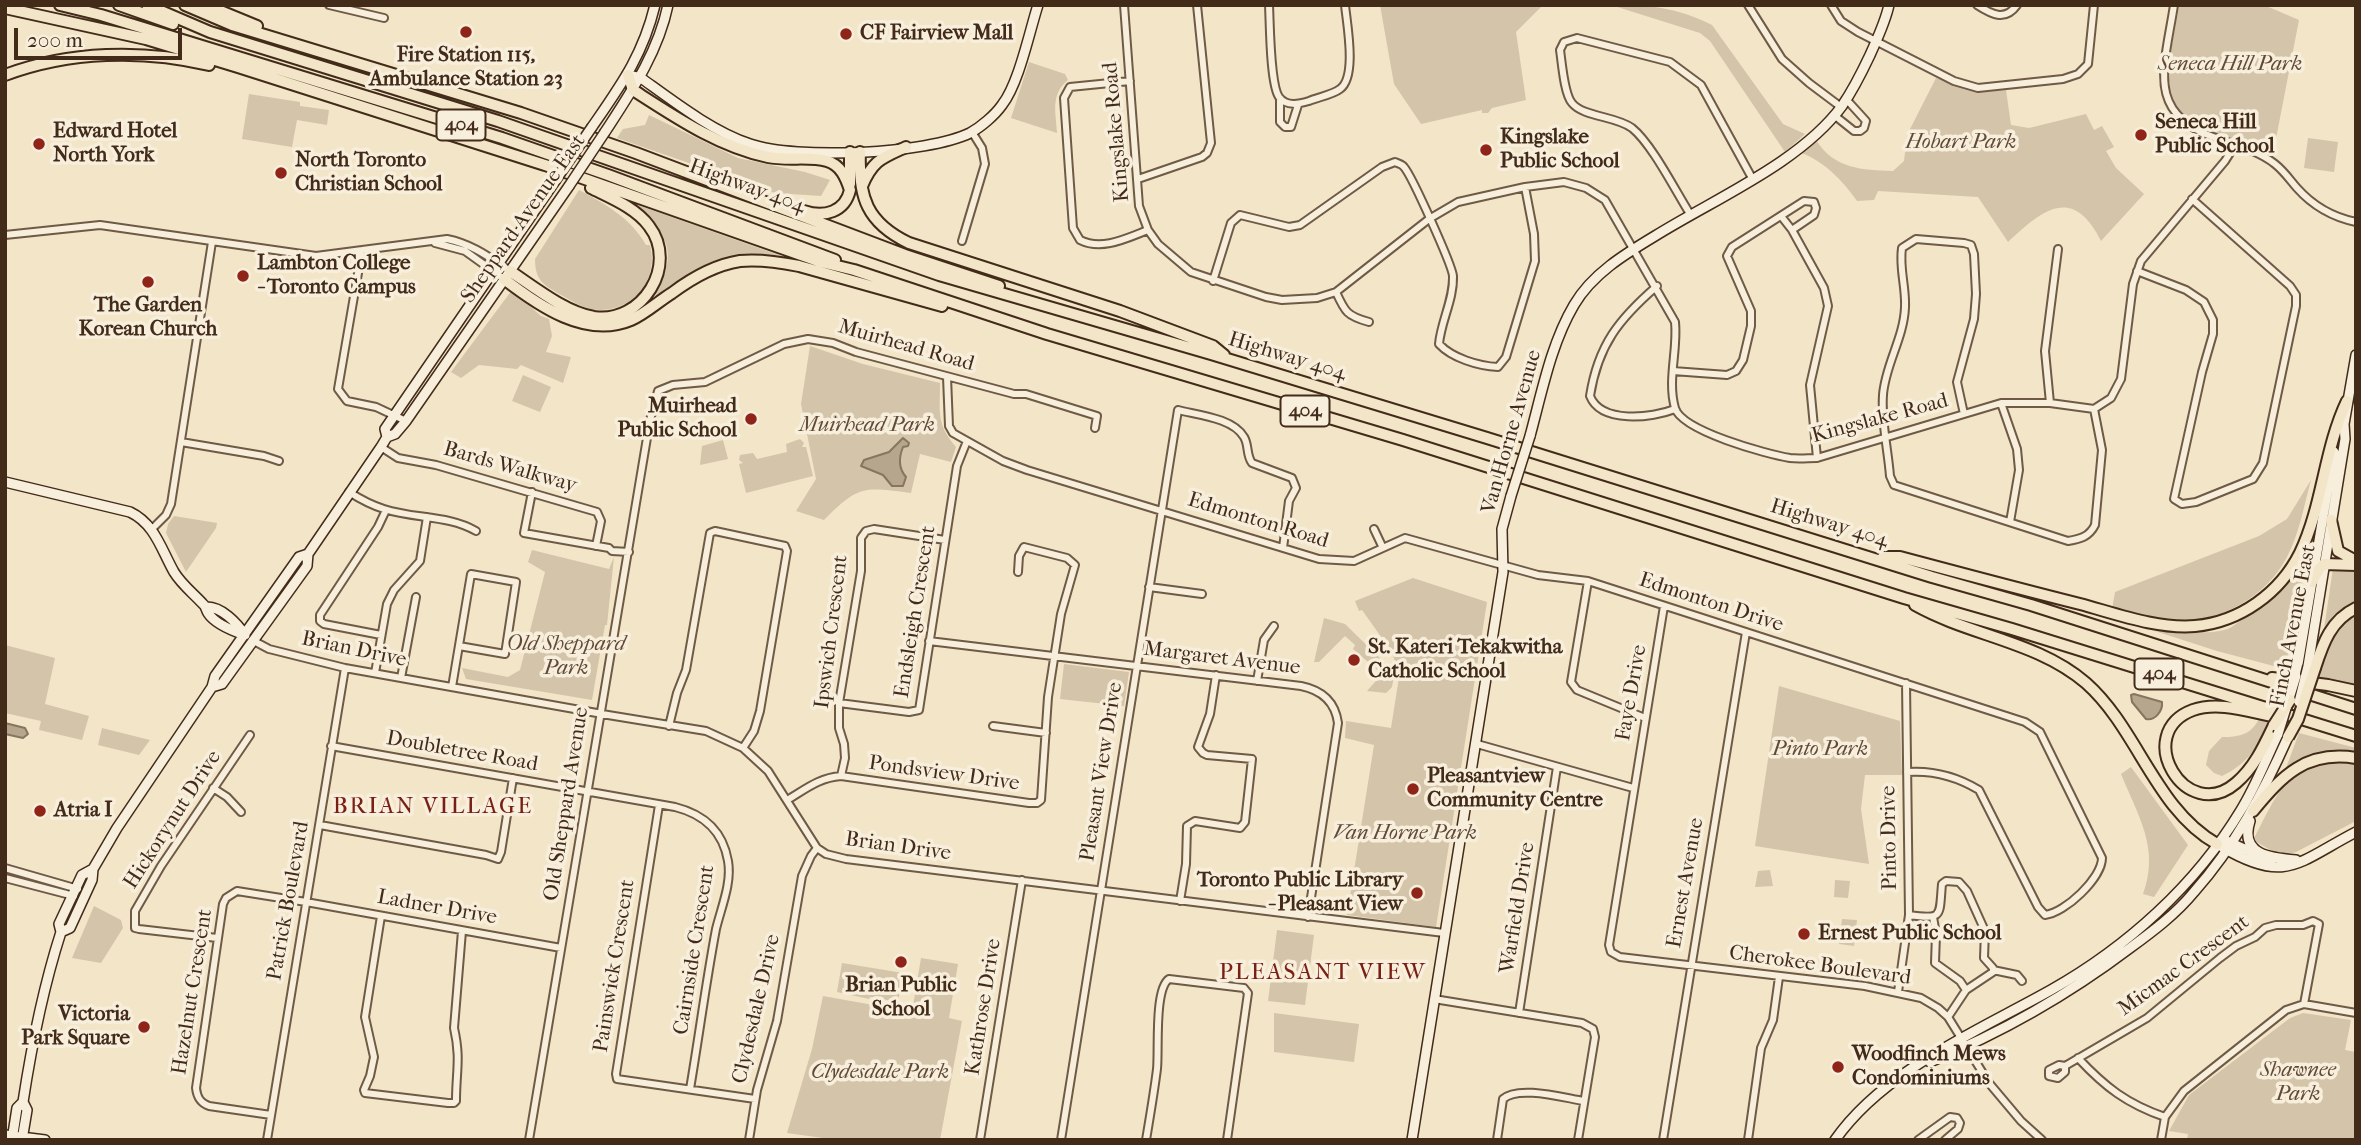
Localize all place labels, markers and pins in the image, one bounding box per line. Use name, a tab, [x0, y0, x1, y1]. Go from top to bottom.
place label: CF Fairview Mall	[860, 21, 1013, 47]
marker: Fire Station 115, Ambulance Station 23	[458, 24, 474, 40]
marker: CF Fairview Mall	[838, 26, 854, 42]
place label: Fire Station 115, Ambulance Station 23	[369, 43, 563, 93]
place label: Seneca Hill Public School	[2155, 110, 2275, 160]
place label: Edward Hotel North York	[53, 119, 177, 169]
place label: Kingslake Public School	[1500, 125, 1620, 175]
marker: Seneca Hill Public School	[2133, 127, 2149, 143]
marker: Edward Hotel North York	[31, 136, 47, 152]
marker: Kingslake Public School	[1478, 142, 1494, 158]
place label: North Toronto Christian School	[295, 148, 443, 198]
marker: North Toronto Christian School	[273, 165, 289, 181]
place label: Lambton College - Toronto Campus	[257, 251, 416, 301]
marker: Lambton College - Toronto Campus	[235, 268, 251, 284]
marker: The Garden Korean Church	[140, 274, 156, 290]
place label: The Garden Korean Church	[79, 293, 217, 343]
place label: Muirhead Public School	[617, 394, 737, 444]
marker: Muirhead Public School	[743, 411, 759, 427]
place label: St. Kateri Tekakwitha Catholic School	[1368, 635, 1562, 685]
marker: St. Kateri Tekakwitha Catholic School	[1346, 652, 1362, 668]
place label: Pleasantview Community Centre	[1427, 764, 1603, 814]
marker: Pleasantview Community Centre	[1405, 781, 1421, 797]
place label: Atria I	[54, 798, 112, 824]
marker: Atria I	[32, 803, 48, 819]
place label: Toronto Public Library - Pleasant View	[1197, 868, 1403, 918]
marker: Toronto Public Library - Pleasant View	[1409, 885, 1425, 901]
place label: Ernest Public School	[1818, 921, 2002, 947]
marker: Ernest Public School	[1796, 926, 1812, 942]
marker: Brian Public School	[893, 954, 909, 970]
place label: Brian Public School	[845, 973, 957, 1023]
place label: Victoria Park Square	[21, 1002, 130, 1052]
marker: Victoria Park Square	[136, 1019, 152, 1035]
place label: Woodfinch Mews Condominiums	[1852, 1042, 2006, 1092]
marker: Woodfinch Mews Condominiums	[1830, 1059, 1846, 1075]

